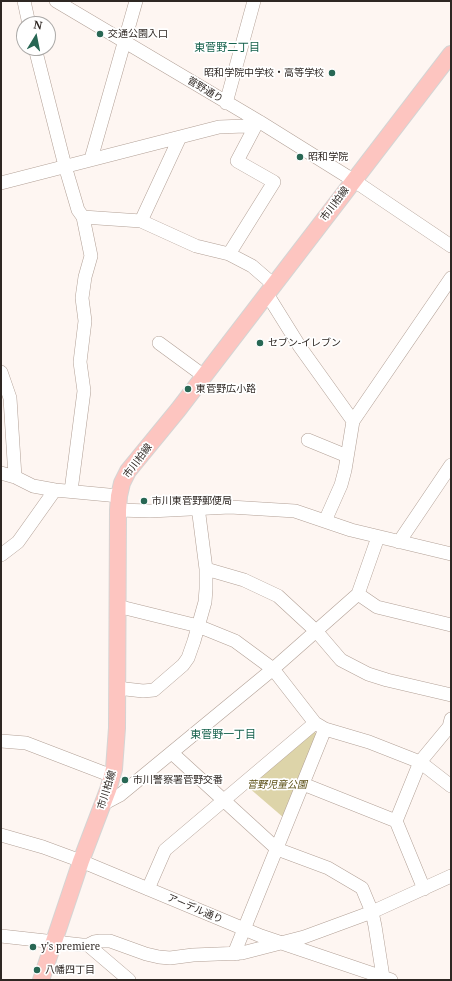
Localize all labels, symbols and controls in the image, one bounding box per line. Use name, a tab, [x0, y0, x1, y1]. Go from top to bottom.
north arrow	[16, 16, 56, 56]
text: N	[32, 17, 44, 33]
place label: 交通公園入口	[108, 28, 168, 40]
marker: 交通公園入口	[95, 29, 105, 39]
district label: 東菅野二丁目	[194, 41, 260, 55]
place label: 昭和学院中学校・高等学校	[204, 67, 324, 79]
marker: 昭和学院中学校・高等学校	[327, 68, 337, 78]
street label: 菅野通り	[185, 75, 225, 105]
place label: 昭和学院	[308, 151, 348, 163]
marker: 昭和学院	[295, 152, 305, 162]
street label: 市川柏線	[318, 184, 352, 224]
place label: セブン-イレブン	[268, 337, 341, 349]
marker: セブン-イレブン	[255, 338, 265, 348]
place label: 東菅野広小路	[196, 383, 256, 395]
marker: 東菅野広小路	[183, 384, 193, 394]
street label: 市川柏線	[121, 441, 155, 481]
place label: 市川東菅野郵便局	[152, 495, 232, 507]
marker: 市川東菅野郵便局	[139, 496, 149, 506]
district label: 東菅野一丁目	[190, 728, 256, 742]
street label: 市川柏線	[95, 769, 119, 811]
place label: 市川警察署菅野交番	[133, 774, 223, 786]
marker: 市川警察署菅野交番	[120, 775, 130, 785]
park label: 菅野児童公園	[247, 779, 307, 791]
street label: アーデル通り	[165, 892, 225, 926]
place label: y's premiere	[41, 941, 100, 953]
marker: y's premiere	[28, 942, 38, 952]
place label: 八幡四丁目	[45, 964, 95, 976]
marker: 八幡四丁目	[32, 965, 42, 975]

